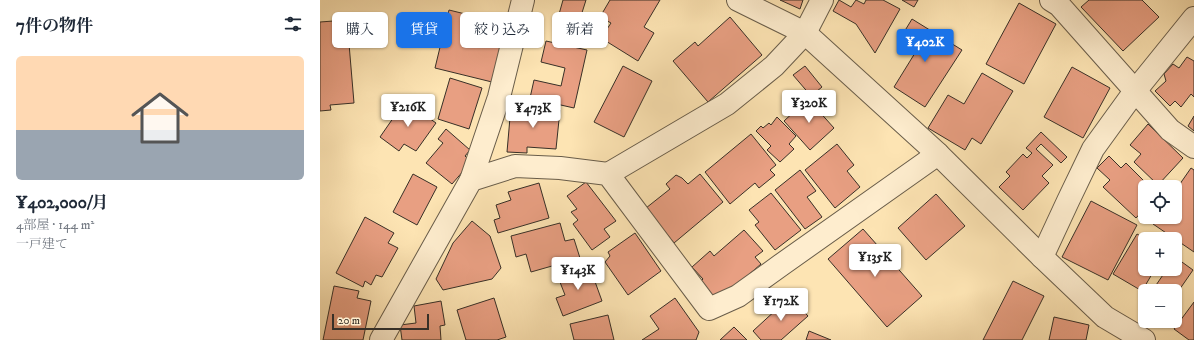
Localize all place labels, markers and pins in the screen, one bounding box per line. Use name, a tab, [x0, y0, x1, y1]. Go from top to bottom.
pin: ¥402K	[897, 29, 953, 63]
pin: ¥320K	[781, 90, 837, 124]
pin: ¥216K	[380, 94, 436, 128]
pin: ¥473K	[505, 95, 561, 129]
pin: ¥135K	[847, 244, 903, 278]
pin: ¥143K	[550, 257, 606, 291]
pin: ¥172K	[753, 288, 809, 322]

